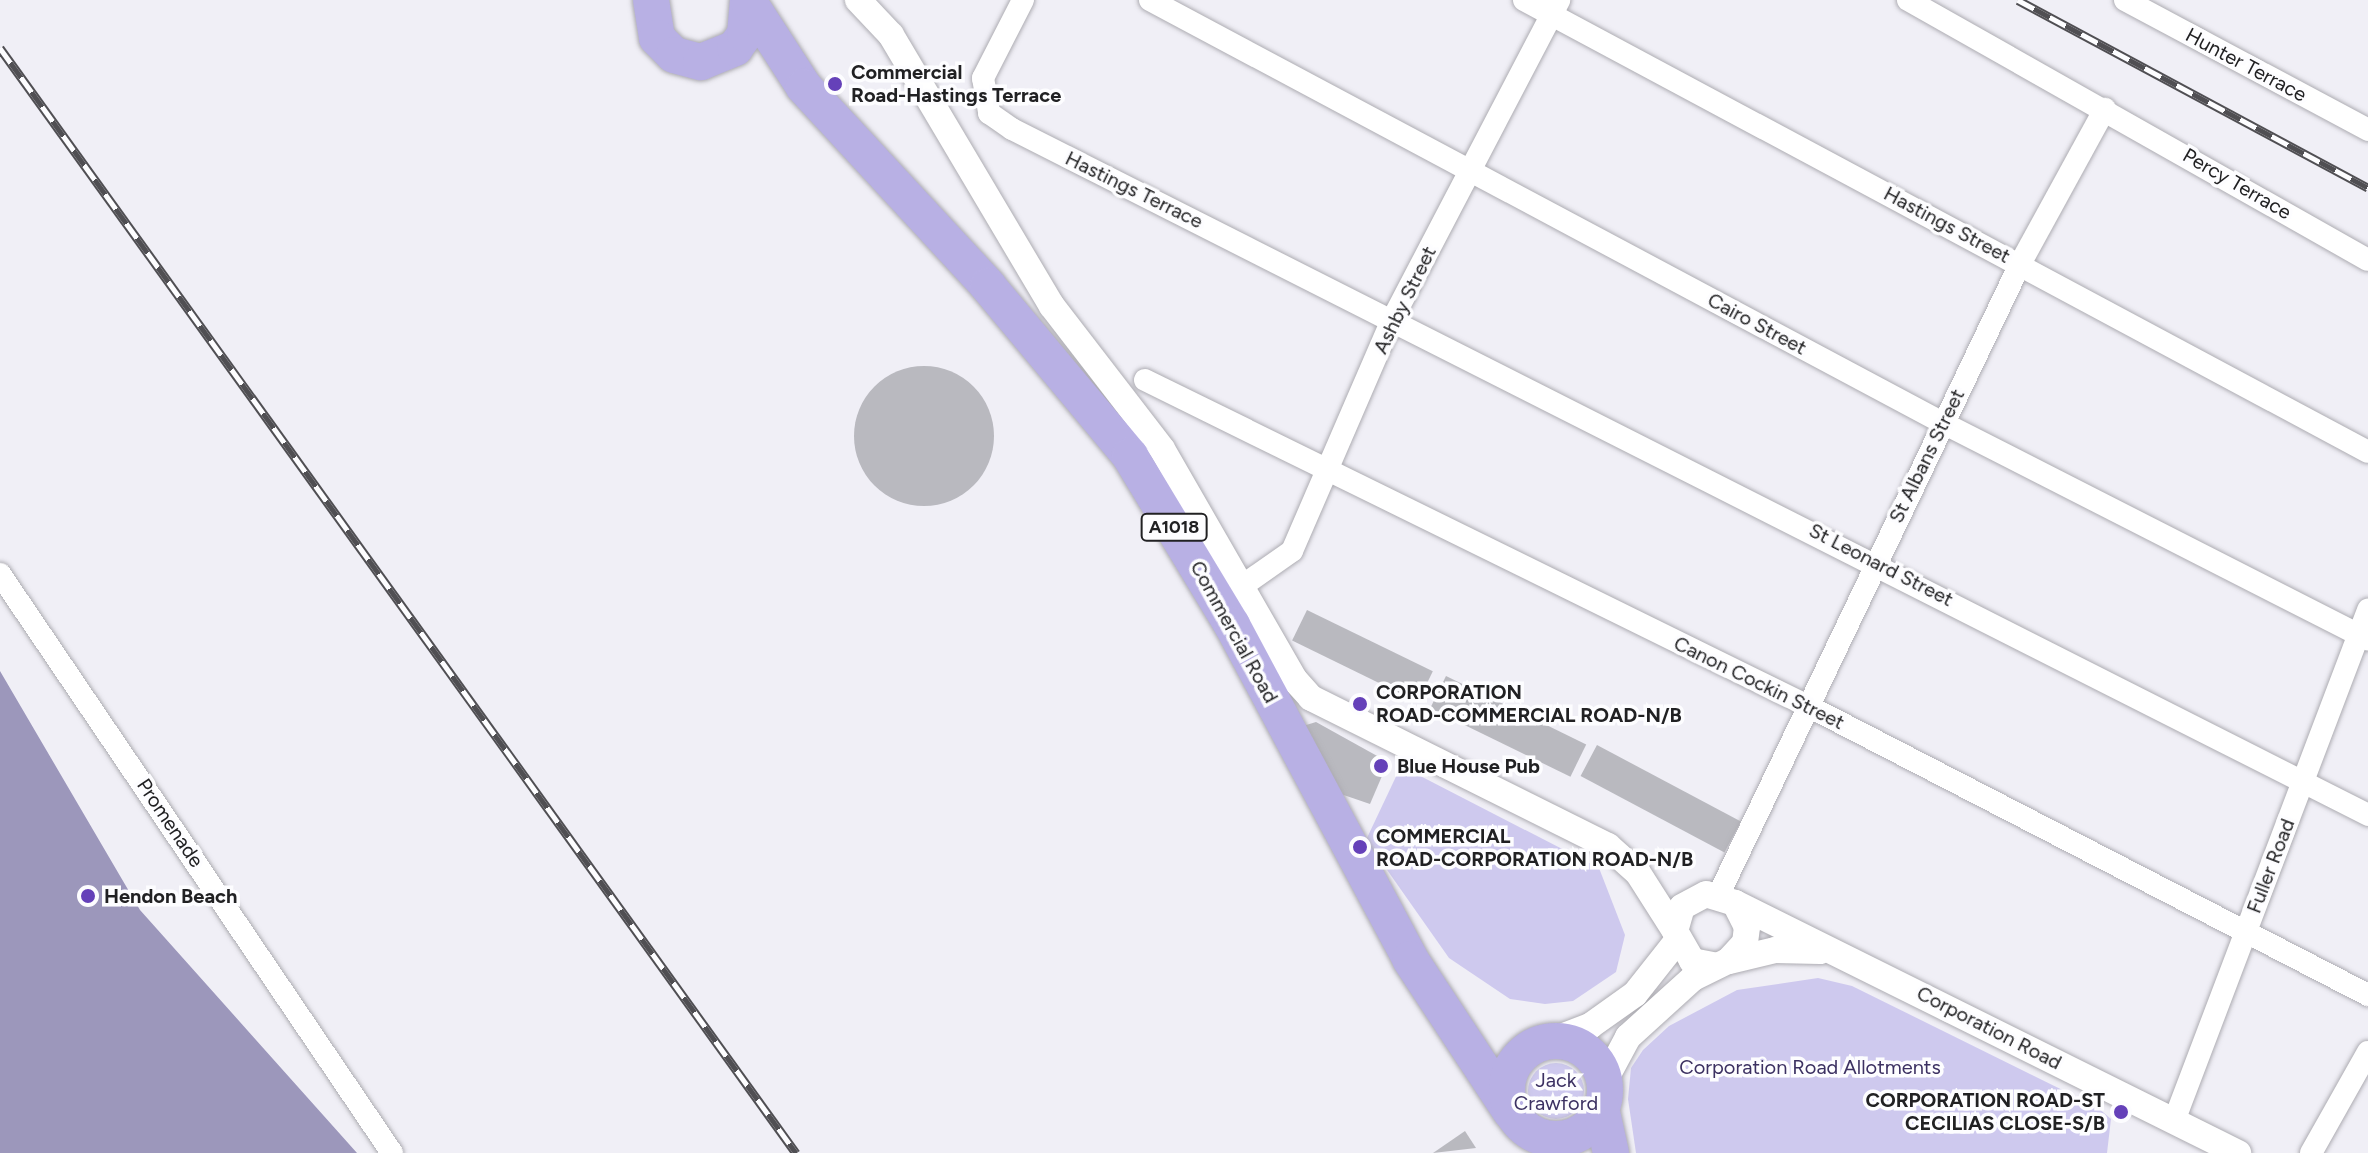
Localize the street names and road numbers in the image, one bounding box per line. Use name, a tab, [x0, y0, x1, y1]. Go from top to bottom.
street label: Hunter Terrace	[2181, 23, 2311, 107]
street label: Percy Terrace	[2178, 143, 2296, 225]
street label: Hastings Terrace	[1061, 146, 1207, 234]
street label: Hastings Street	[1880, 182, 2014, 268]
street label: Ashby Street	[1369, 242, 1441, 358]
street label: Cairo Street	[1703, 288, 1811, 360]
street label: St Albans Street	[1884, 385, 1970, 527]
road number: A1018	[1140, 513, 1208, 541]
street label: St Leonard Street	[1805, 518, 1957, 612]
street label: Commercial Road	[1185, 557, 1283, 707]
street label: Canon Cockin Street	[1670, 631, 1848, 735]
street label: Promenade	[132, 774, 208, 872]
street label: Fuller Road	[2242, 815, 2300, 917]
street label: Corporation Road	[1913, 981, 2065, 1075]

